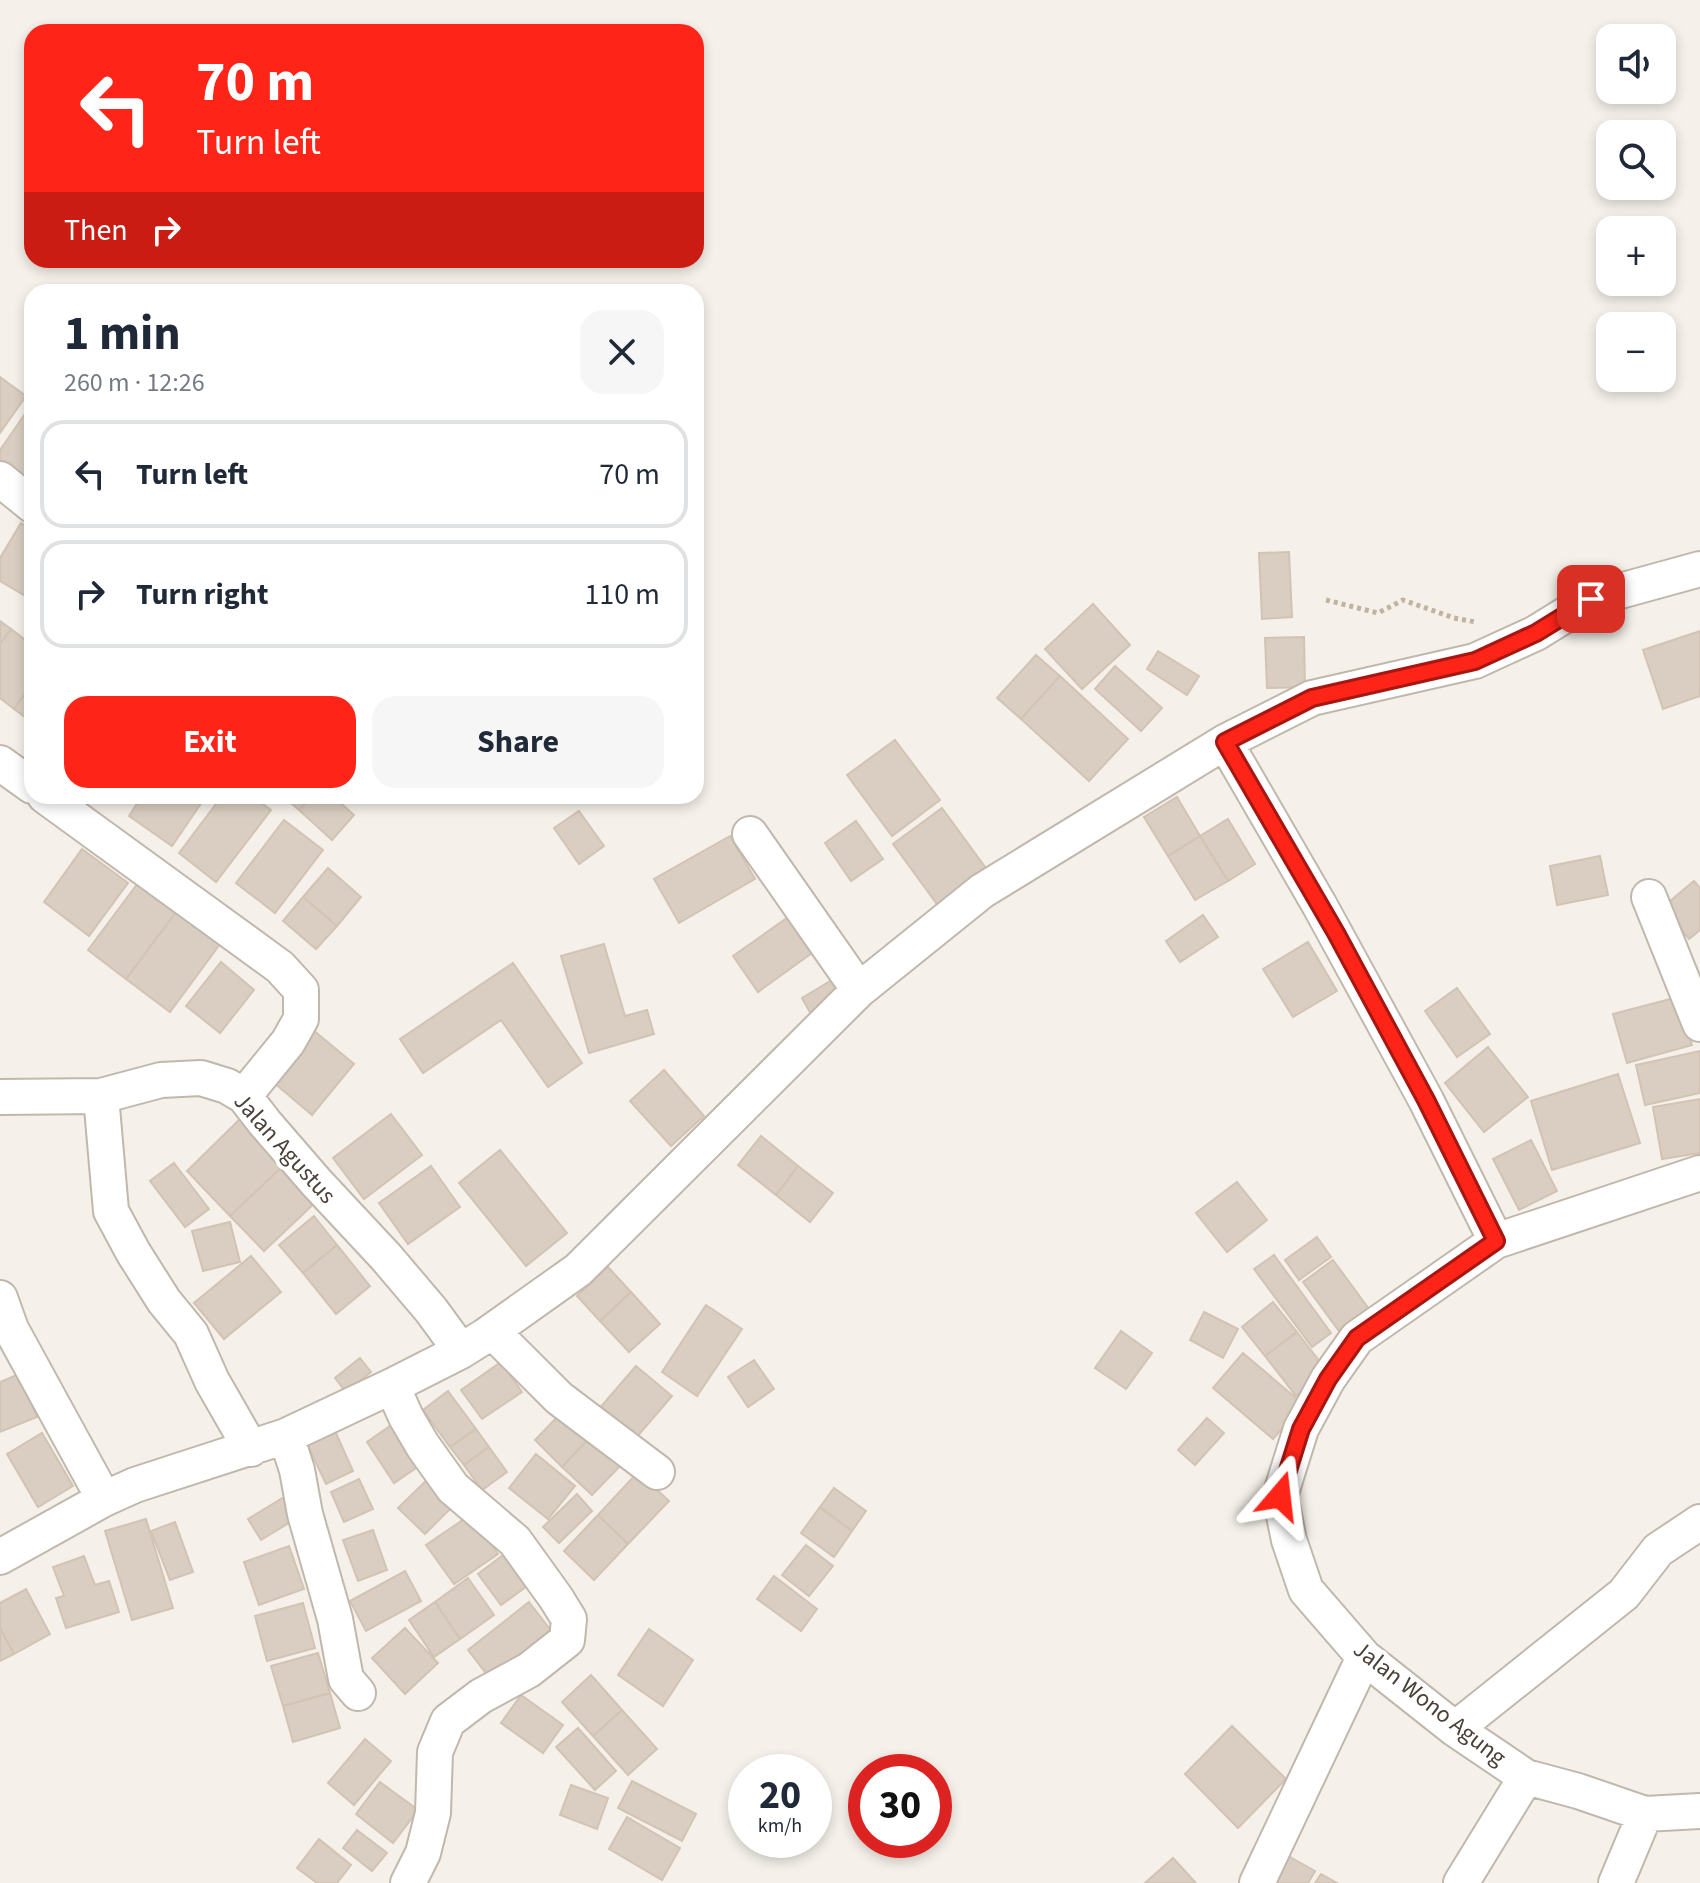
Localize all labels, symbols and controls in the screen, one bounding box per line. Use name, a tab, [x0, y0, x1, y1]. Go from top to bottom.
map controls	[1596, 24, 1676, 392]
button: sound	[1596, 24, 1676, 104]
text: 70 m	[196, 43, 314, 122]
icon: left	[64, 56, 168, 160]
text: Turn left	[196, 117, 321, 168]
button: search	[1596, 120, 1676, 200]
icon: right	[144, 208, 188, 252]
text: Then	[64, 209, 128, 252]
button: +	[1596, 216, 1676, 296]
text: 1 min	[64, 300, 181, 368]
button: close	[580, 310, 664, 394]
button: −	[1596, 312, 1676, 392]
text: 260 m · 12:26	[64, 364, 205, 401]
icon: left	[68, 452, 112, 496]
text: Turn left	[136, 453, 248, 496]
text: 70 m	[599, 453, 660, 496]
pin	[1557, 565, 1625, 633]
icon: right	[68, 572, 112, 616]
text: Turn right	[136, 573, 268, 616]
text: 110 m	[584, 573, 660, 616]
icon: arrive	[1569, 577, 1613, 621]
button: Exit	[64, 696, 356, 788]
button: Share	[372, 696, 664, 788]
street label: Jalan Agustus	[225, 1085, 344, 1212]
position arrow	[1238, 1454, 1322, 1538]
street label: Jalan Wono Agung	[1346, 1632, 1514, 1774]
speed limit sign: 30	[848, 1754, 952, 1858]
text: 20	[759, 1767, 801, 1824]
text: km/h	[758, 1812, 802, 1840]

